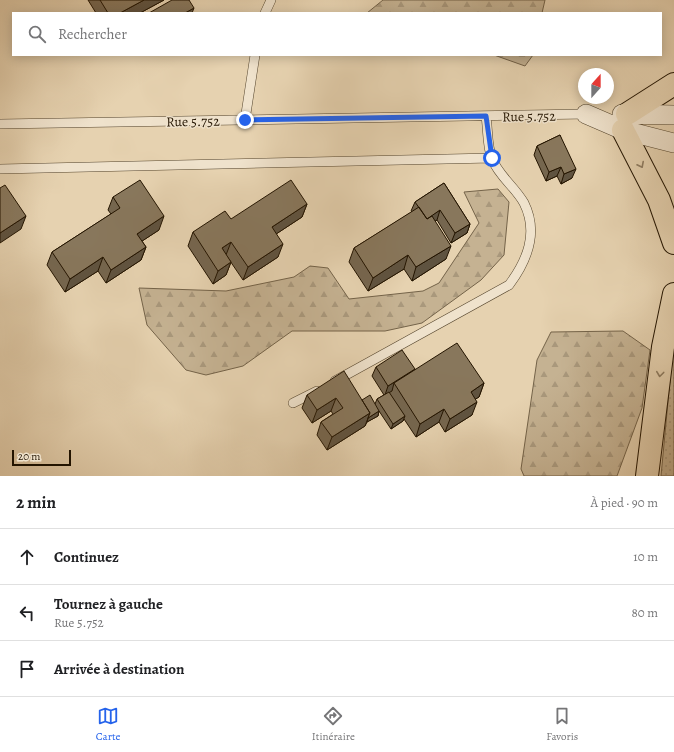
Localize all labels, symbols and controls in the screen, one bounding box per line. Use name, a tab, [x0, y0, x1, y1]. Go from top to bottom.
search box	[12, 12, 662, 56]
icon: search	[26, 23, 48, 45]
text: Rechercher	[58, 24, 127, 44]
north arrow	[578, 68, 614, 104]
street label: Rue 5.752	[502, 107, 556, 126]
route end	[236, 111, 254, 129]
street label: Rue 5.752	[166, 112, 220, 131]
route start	[483, 149, 501, 167]
one-way arrow	[636, 160, 644, 168]
one-way arrow	[656, 371, 665, 377]
scale bar	[12, 448, 71, 467]
text: 20 m	[18, 449, 40, 464]
text: 2 min	[16, 491, 56, 514]
text: À pied · 90 m	[591, 494, 658, 511]
icon: ahead	[16, 546, 38, 568]
text: Continuez	[54, 547, 119, 567]
text: 10 m	[633, 548, 658, 565]
text: Tournez à gauche	[54, 594, 163, 614]
icon: left	[16, 602, 38, 624]
text: 80 m	[631, 604, 658, 621]
text: Rue 5.752	[54, 614, 104, 631]
icon: arrive	[16, 658, 38, 680]
text: Arrivée à destination	[54, 659, 185, 679]
tab: Carte	[96, 705, 120, 744]
tab: Itinéraire	[312, 705, 355, 744]
tab: Favoris	[546, 705, 578, 744]

